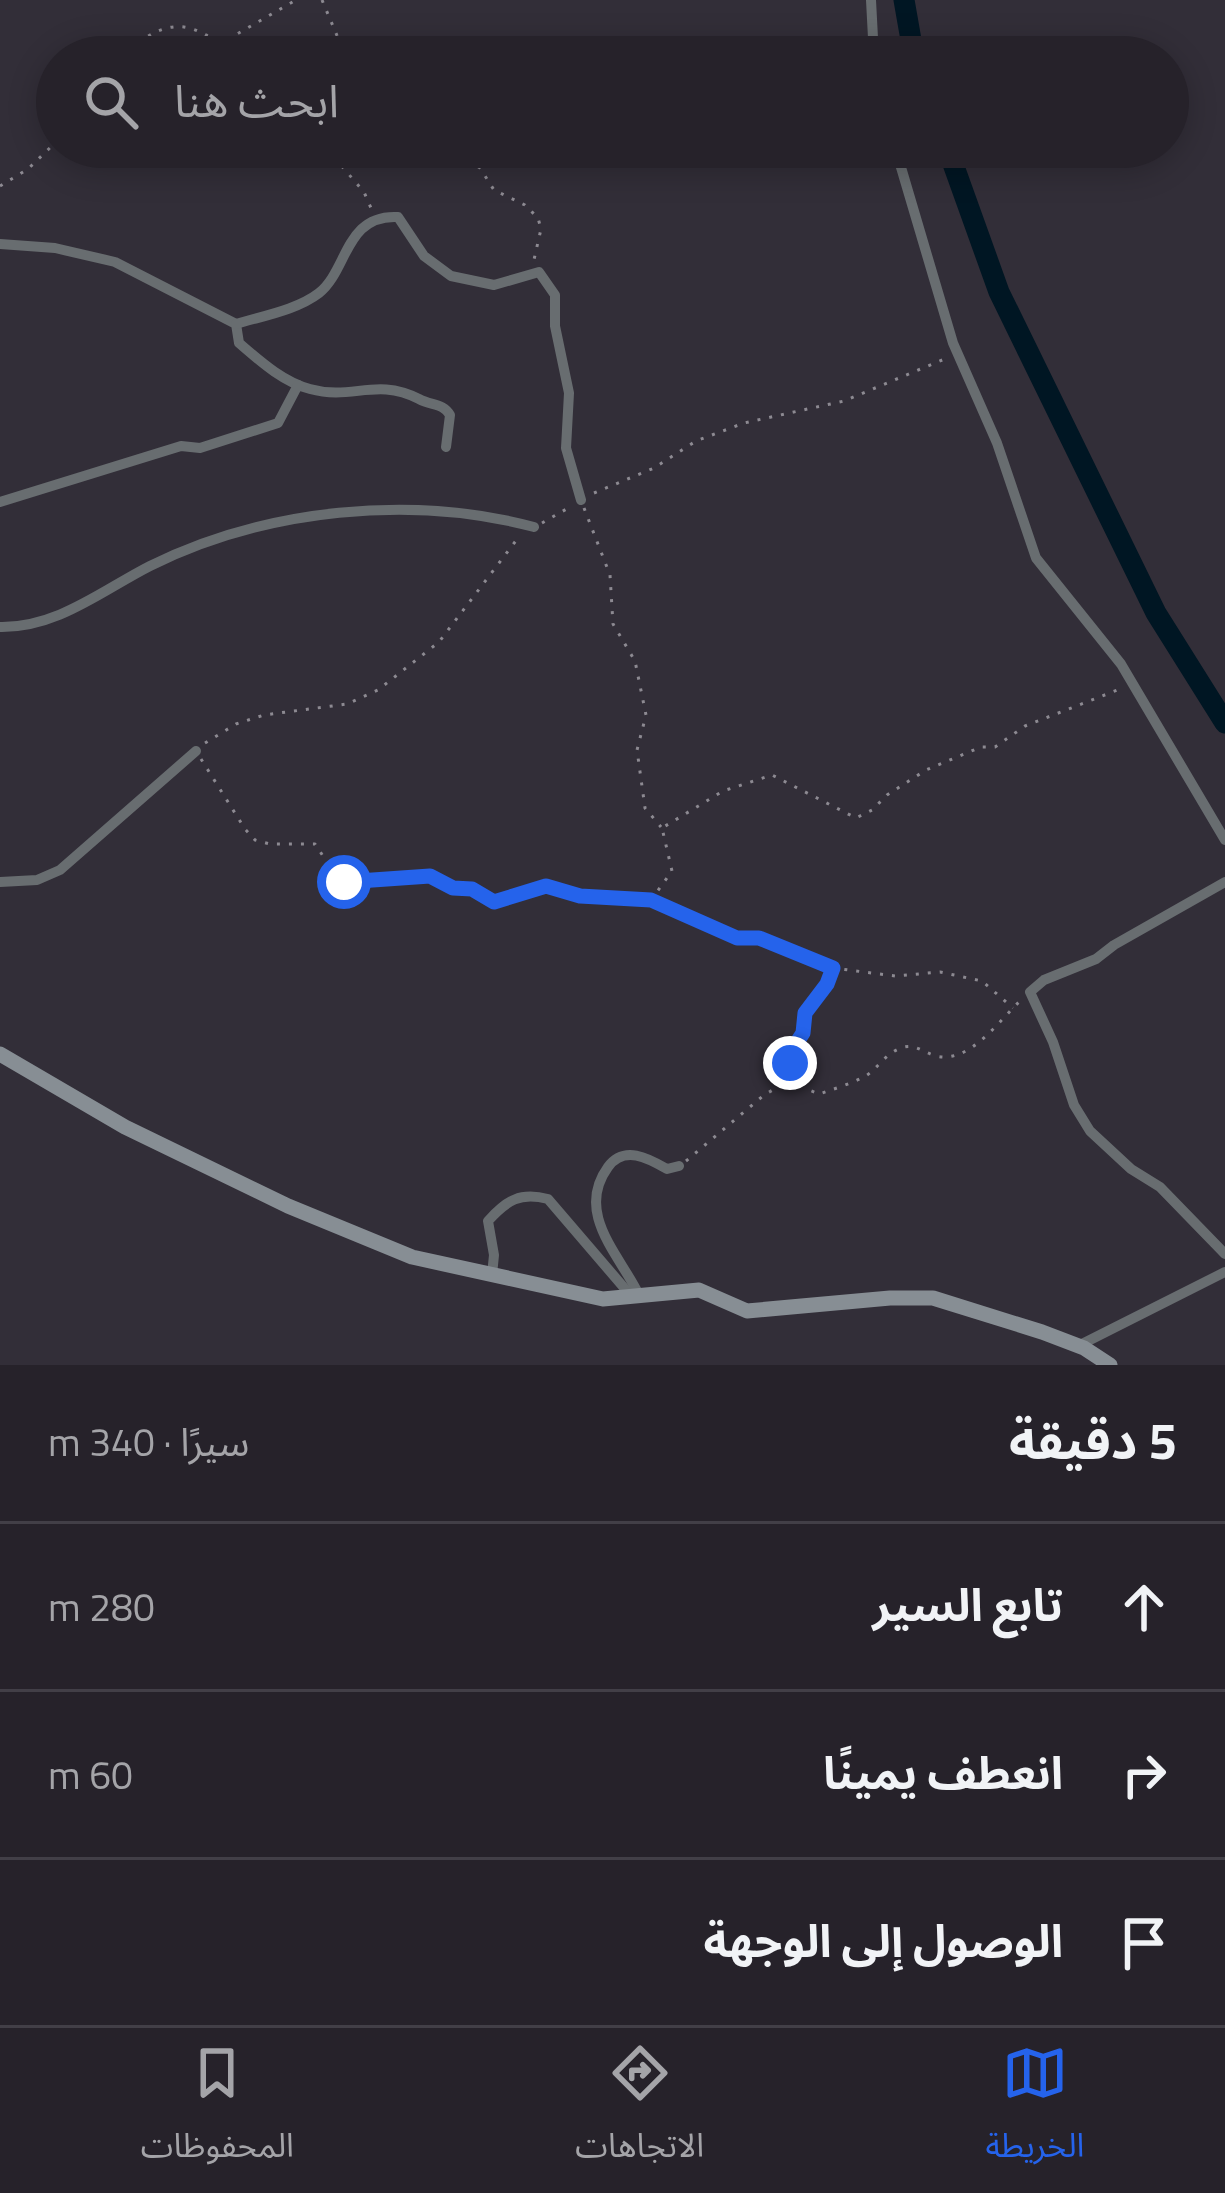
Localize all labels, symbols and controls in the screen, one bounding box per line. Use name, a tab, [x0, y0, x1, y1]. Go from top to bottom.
search box	[36, 36, 1189, 168]
text: ابحث هنا	[174, 66, 339, 134]
icon: search	[78, 69, 144, 135]
route start	[317, 855, 371, 909]
route end	[763, 1036, 817, 1090]
text: 5 دقيقة	[1009, 1401, 1177, 1479]
text: سيرًا · 340 m	[48, 1412, 249, 1471]
text: تابع السير	[873, 1570, 1063, 1638]
icon: ahead	[1111, 1574, 1177, 1640]
text: 280 m	[48, 1577, 155, 1636]
text: انعطف يمينًا	[823, 1738, 1063, 1806]
icon: right	[1111, 1742, 1177, 1808]
text: 60 m	[48, 1745, 133, 1804]
text: الوصول إلى الوجهة	[703, 1906, 1063, 1974]
icon: arrive	[1111, 1910, 1177, 1976]
tab: المحفوظات	[141, 2040, 294, 2181]
tab: الاتجاهات	[575, 2040, 704, 2181]
tab: الخريطة	[985, 2040, 1084, 2181]

